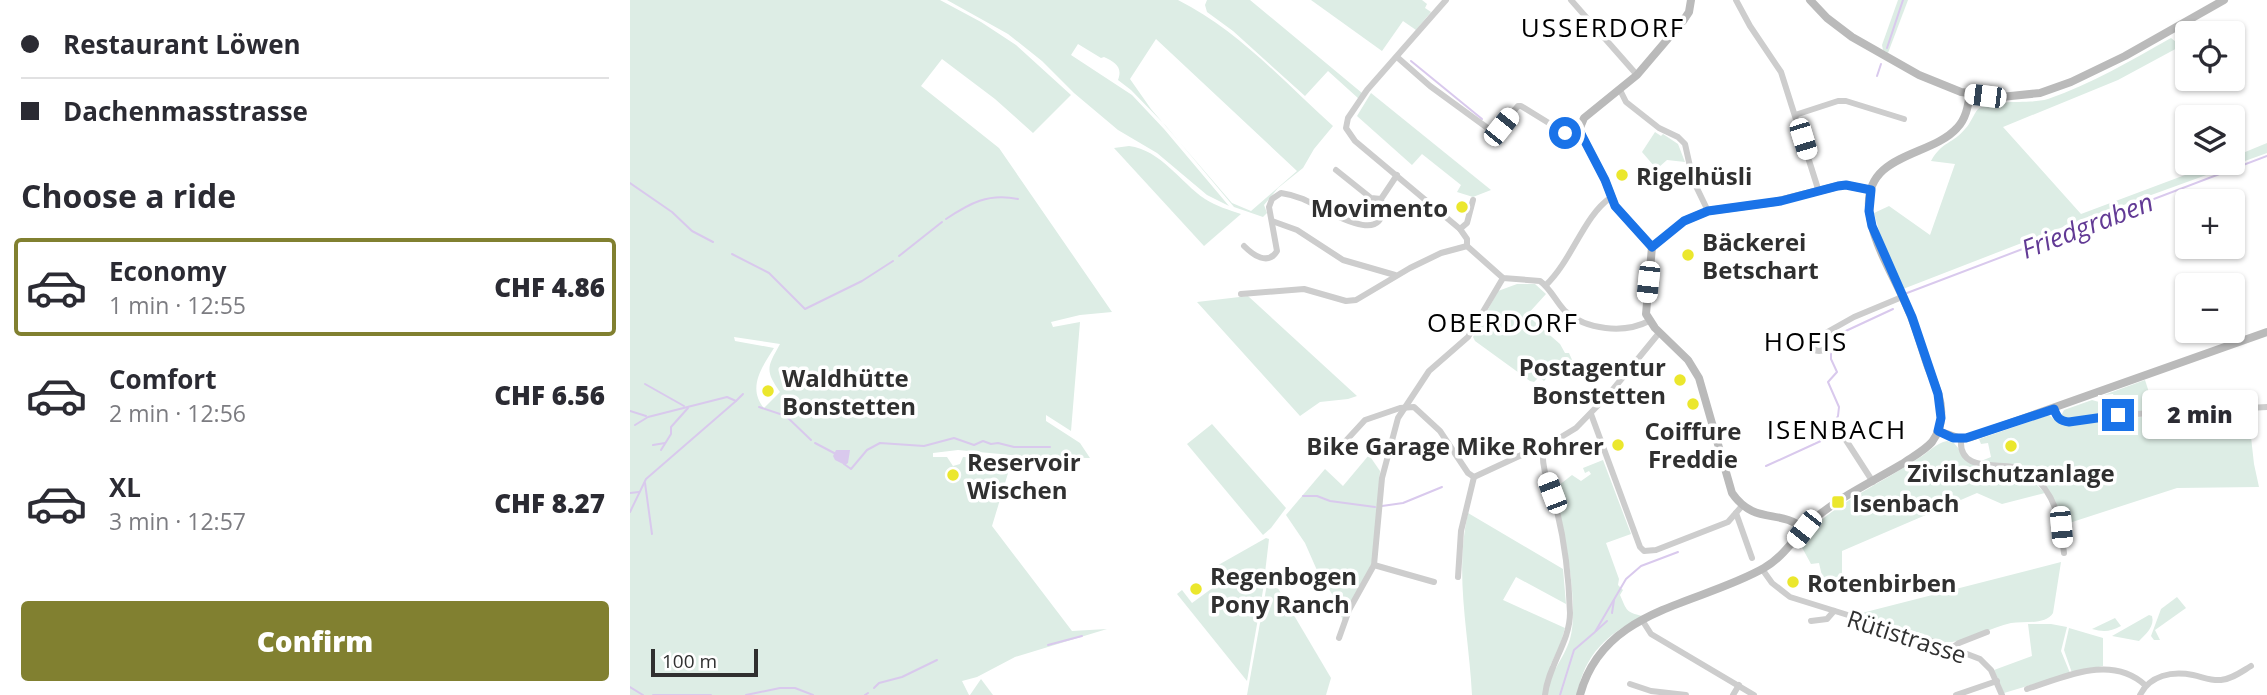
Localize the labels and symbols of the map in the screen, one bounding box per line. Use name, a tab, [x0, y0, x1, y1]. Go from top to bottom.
district label: USSERDORF	[1521, 9, 1685, 45]
car	[1963, 83, 2008, 109]
car	[1480, 104, 1523, 150]
car	[1787, 116, 1820, 162]
route start	[1549, 117, 1581, 149]
place label: Rigelhüsli	[1636, 159, 1752, 192]
marker: Rigelhüsli	[1614, 167, 1630, 183]
water label: Friedgraben	[2016, 183, 2158, 267]
place label: Movimento	[1311, 191, 1448, 224]
marker: Movimento	[1454, 199, 1470, 215]
place label: Bäckerei Betschart	[1702, 225, 1819, 286]
marker: Bäckerei Betschart	[1680, 247, 1696, 263]
car	[1636, 260, 1661, 304]
district label: OBERDORF	[1427, 304, 1579, 340]
district label: HOFIS	[1764, 323, 1848, 359]
place label: Postagentur Bonstetten	[1519, 350, 1666, 411]
place label: Waldhütte Bonstetten	[782, 361, 916, 422]
marker: Postagentur Bonstetten	[1672, 372, 1688, 388]
marker: Waldhütte Bonstetten	[760, 383, 776, 399]
callout: 2 min	[2142, 390, 2258, 440]
marker: Coiffure Freddie	[1685, 396, 1701, 412]
route end	[2102, 399, 2134, 431]
district label: ISENBACH	[1767, 411, 1907, 447]
place label: Coiffure Freddie	[1645, 414, 1741, 475]
place label: Bike Garage Mike Rohrer	[1306, 429, 1604, 462]
marker: Bike Garage Mike Rohrer	[1610, 437, 1626, 453]
marker: Zivilschutzanlage	[2003, 438, 2019, 454]
place label: Reservoir Wischen	[967, 445, 1081, 506]
place label: Zivilschutzanlage	[1907, 456, 2115, 489]
marker: Reservoir Wischen	[945, 467, 961, 483]
car	[1535, 470, 1570, 516]
place label: Isenbach	[1852, 486, 1960, 519]
marker: Isenbach	[1830, 494, 1846, 510]
car	[2049, 505, 2074, 549]
car	[1783, 506, 1826, 552]
place label: Regenbogen Pony Ranch	[1210, 559, 1357, 620]
place label: Rotenbirben	[1807, 566, 1957, 599]
marker: Rotenbirben	[1785, 574, 1801, 590]
marker: Regenbogen Pony Ranch	[1188, 581, 1204, 597]
street label: Rütistrasse	[1843, 601, 1971, 671]
scale bar	[651, 646, 758, 678]

